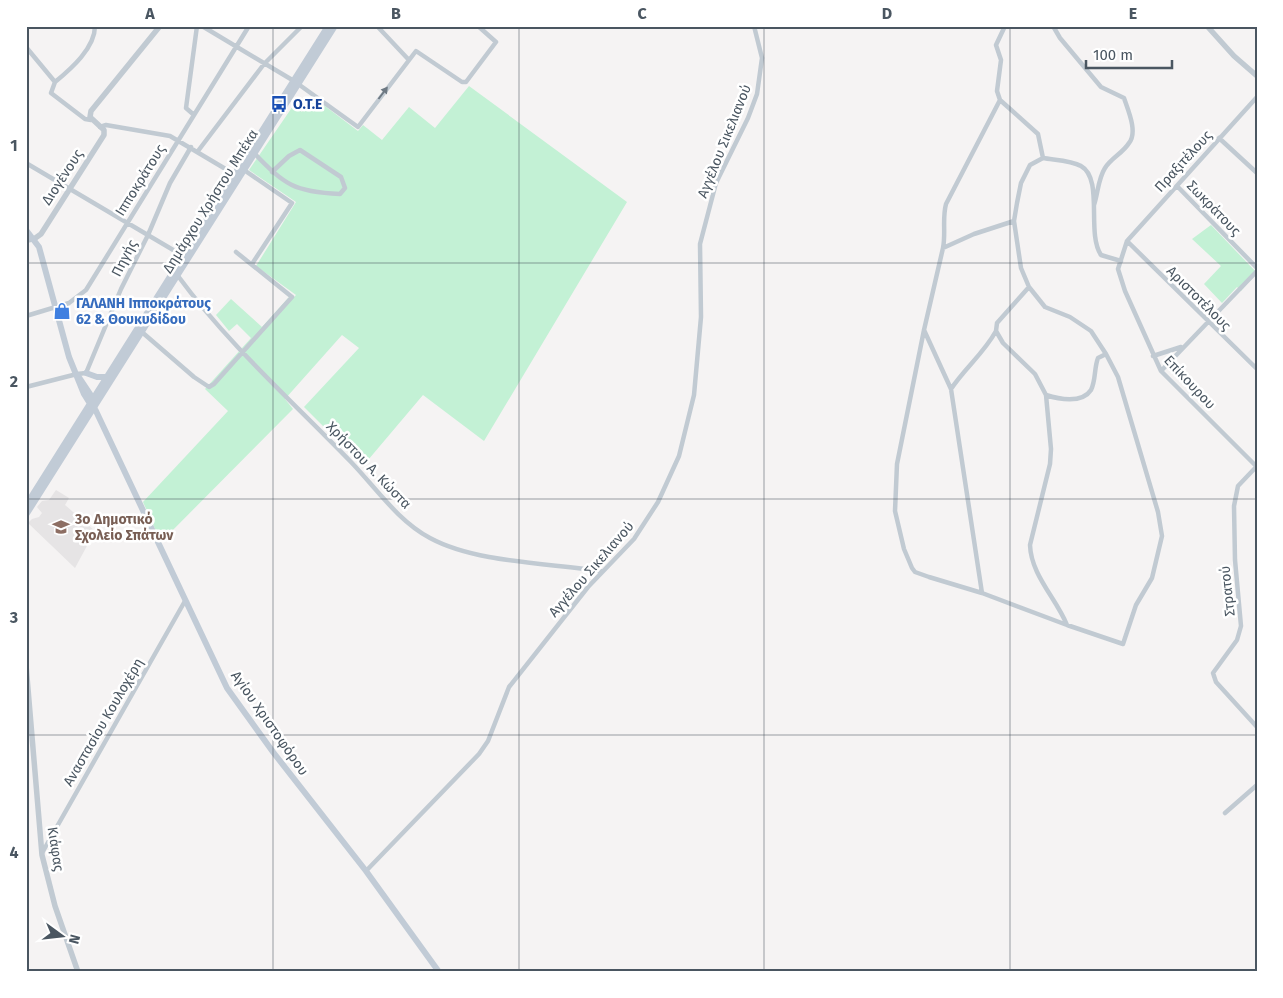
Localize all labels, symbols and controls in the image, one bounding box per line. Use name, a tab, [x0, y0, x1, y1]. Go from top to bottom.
text: A	[144, 4, 155, 23]
text: B	[391, 4, 401, 23]
text: C	[637, 4, 647, 23]
text: D	[882, 4, 892, 23]
text: E	[1129, 4, 1137, 23]
scale bar	[1086, 38, 1172, 70]
text: 100 m	[1093, 46, 1133, 64]
street label: Αγγέλου Σικελιανού	[694, 82, 755, 201]
one-way arrow	[378, 86, 388, 100]
bus stop icon: Ο.Τ.Ε	[269, 94, 289, 114]
place label: Ο.Τ.Ε	[293, 96, 322, 113]
street label: Δημάρχου Χρήστου Μπέκα	[159, 126, 262, 276]
street label: Πραξιτέλους	[1151, 127, 1216, 196]
text: 1	[10, 136, 18, 155]
street label: Ιπποκράτους	[112, 141, 169, 219]
street label: Διογένους	[38, 146, 87, 208]
street label: Σωκράτους	[1183, 177, 1244, 240]
street label: Πηγής	[108, 236, 141, 280]
street label: Αριστοτέλους	[1163, 263, 1235, 334]
place label: ΓΑΛΑΝΗ Ιπποκράτους 62 & Θουκυδίδου	[76, 295, 211, 328]
shop icon: ΓΑΛΑΝΗ Ιπποκράτους 62 & Θουκυδίδου	[52, 301, 72, 321]
street label: Επίκουρου	[1160, 352, 1219, 413]
text: 2	[10, 372, 18, 391]
street label: Χρήστου Α. Κώστα	[323, 418, 415, 513]
place label: 3ο Δημοτικό Σχολείο Σπάτων	[74, 511, 174, 544]
school or university icon: 3ο Δημοτικό Σχολείο Σπάτων	[51, 517, 71, 537]
street label: Αγγέλου Σικελιανού	[545, 518, 638, 621]
street label: Στρατού	[1216, 565, 1239, 617]
text: 3	[9, 608, 18, 627]
street label: Αναστασίου Κουλοχέρη	[60, 655, 147, 789]
street label: Αγίου Χριστοφόρου	[227, 668, 312, 779]
street label: Κιάφας	[44, 825, 67, 873]
text: 4	[9, 843, 19, 862]
north arrow	[38, 910, 88, 960]
text: N	[65, 933, 83, 946]

